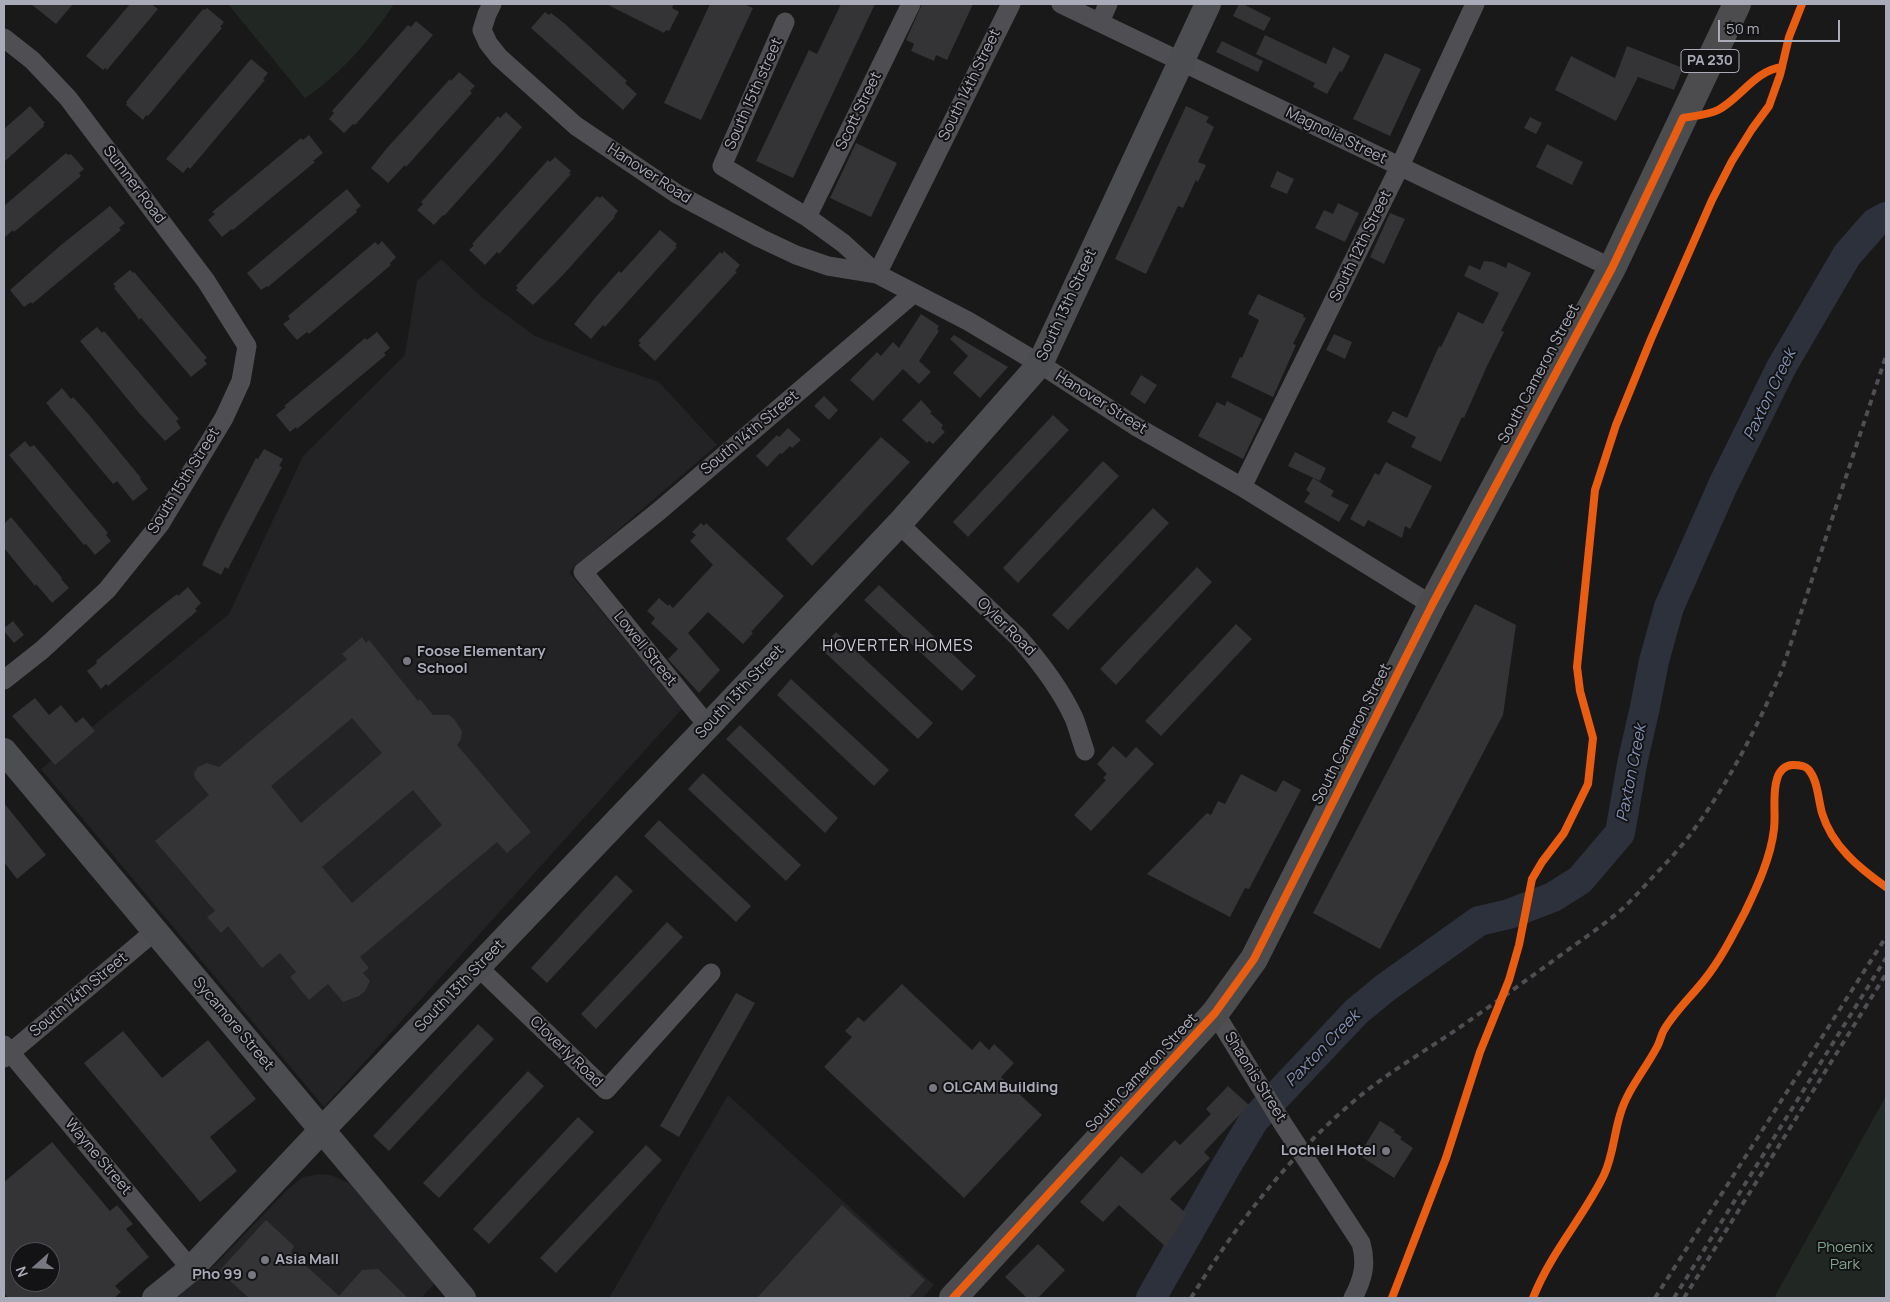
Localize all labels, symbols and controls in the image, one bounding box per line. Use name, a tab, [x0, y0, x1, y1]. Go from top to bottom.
scale bar	[1720, 10, 1842, 42]
text: 50 m	[1726, 18, 1760, 39]
street label: South 14th Street	[935, 26, 1005, 144]
street label: South 15th street	[721, 35, 787, 153]
road number: PA 230	[1681, 49, 1739, 72]
street label: Scott Street	[832, 69, 886, 153]
street label: Magnolia Street	[1283, 104, 1389, 168]
street label: Hanover Road	[604, 140, 694, 208]
street label: Sumner Road	[99, 143, 169, 227]
street label: South 12th Street	[1326, 188, 1396, 304]
street label: South 13th Street	[1033, 246, 1101, 364]
street label: South Cameron Street	[1495, 301, 1583, 447]
water label: Paxton Creek	[1740, 346, 1800, 444]
street label: Hanover Street	[1052, 368, 1150, 438]
street label: South 14th Street	[698, 387, 802, 479]
street label: South 15th Street	[144, 425, 224, 537]
street label: Oyler Road	[973, 594, 1039, 660]
street label: Lowell Street	[610, 608, 680, 690]
district label: HOVERTER HOMES	[821, 637, 975, 657]
street label: South 13th Street	[692, 642, 788, 742]
place label: Foose Elementary School	[417, 643, 546, 678]
marker: Foose Elementary School	[401, 655, 413, 667]
street label: South Cameron Street	[1309, 661, 1395, 807]
water label: Paxton Creek	[1613, 723, 1651, 823]
street label: South 13th Street	[411, 936, 509, 1036]
street label: South 14th Street	[27, 949, 131, 1041]
street label: Sycamore Street	[189, 974, 277, 1074]
water label: Paxton Creek	[1282, 1007, 1364, 1091]
street label: South Cameron Street	[1082, 1010, 1202, 1136]
street label: Cloverly Road	[526, 1013, 606, 1091]
street label: Shaonis Street	[1220, 1029, 1290, 1125]
place label: OLCAM Building	[943, 1079, 1058, 1097]
marker: OLCAM Building	[927, 1082, 939, 1094]
street label: Wayne Street	[61, 1115, 135, 1199]
place label: Lochiel Hotel	[1281, 1142, 1376, 1160]
marker: Lochiel Hotel	[1380, 1145, 1392, 1157]
park label: Phoenix Park	[1817, 1239, 1873, 1274]
north arrow	[10, 1242, 60, 1292]
place label: Asia Mall	[275, 1251, 339, 1269]
marker: Asia Mall	[259, 1254, 271, 1266]
text: N	[11, 1264, 32, 1280]
place label: Pho 99	[192, 1266, 242, 1284]
marker: Pho 99	[246, 1269, 258, 1281]

